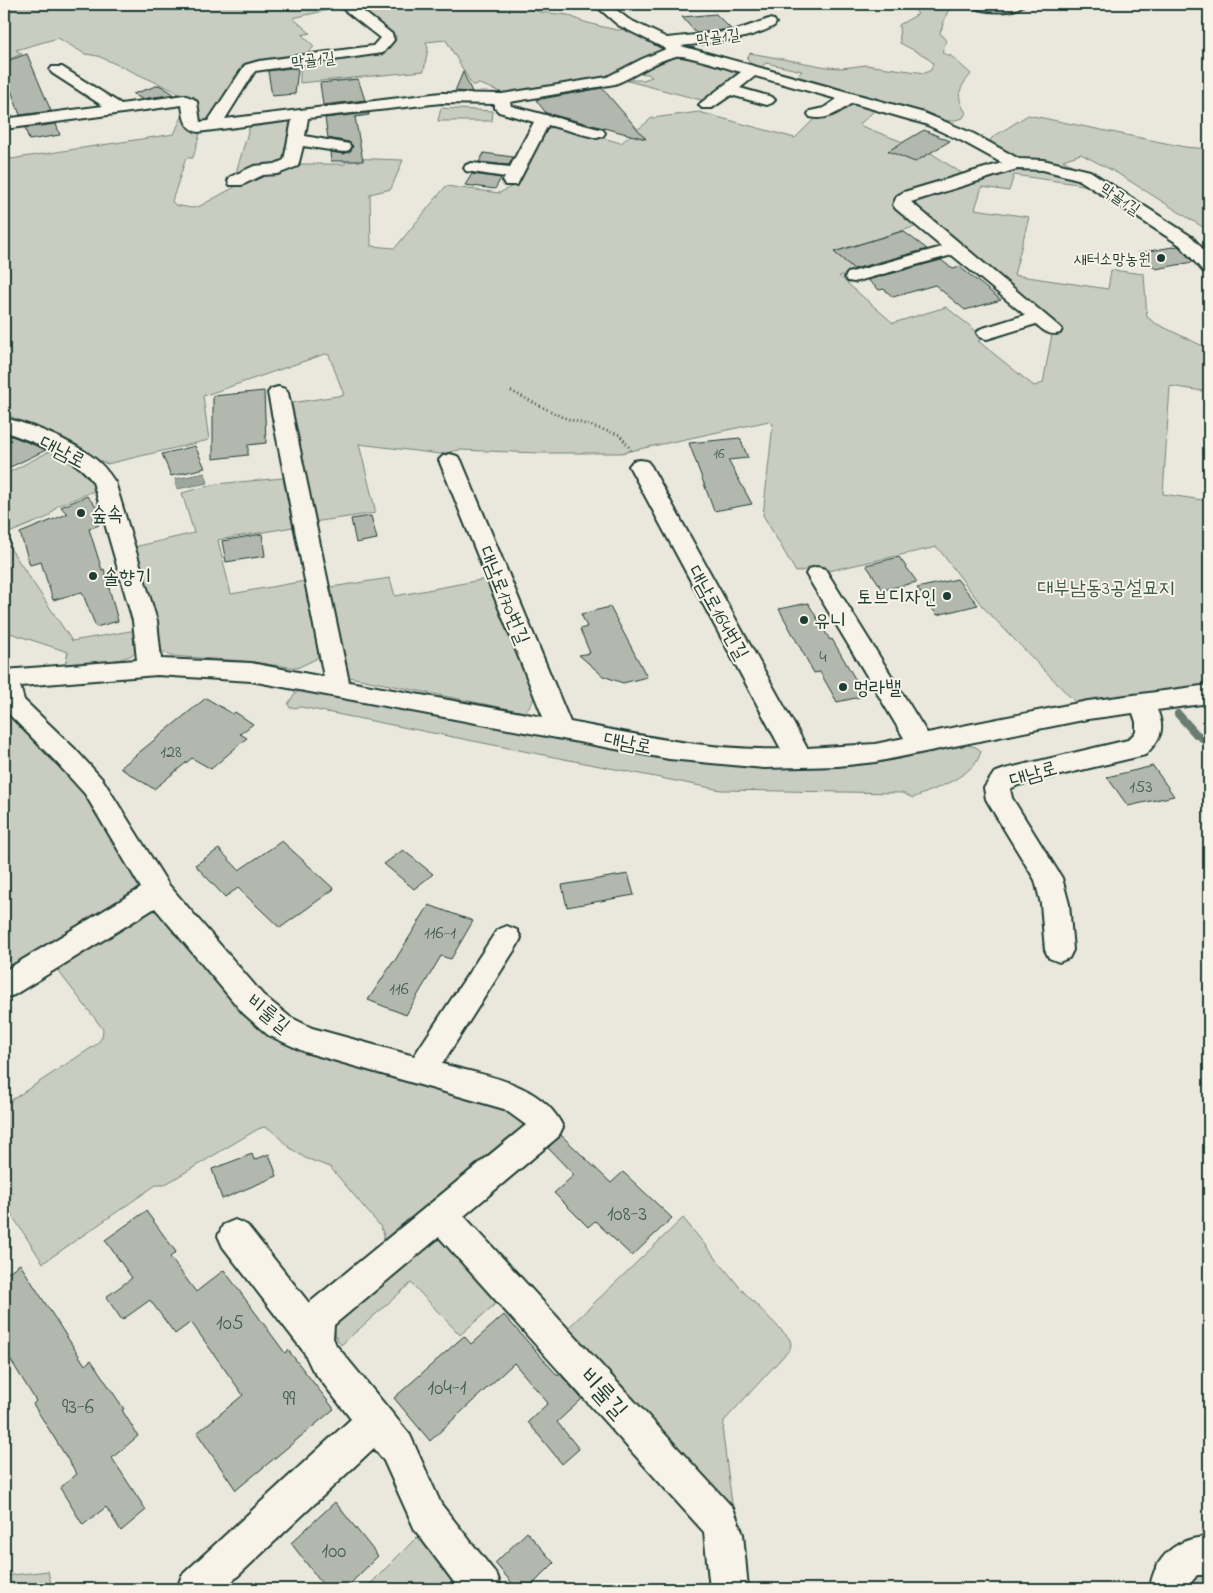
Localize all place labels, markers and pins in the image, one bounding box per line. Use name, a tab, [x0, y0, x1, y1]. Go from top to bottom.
place label: 새터소망농원	[1074, 248, 1151, 272]
marker: 새터소망농원	[1155, 252, 1167, 264]
place label: 숲속	[91, 501, 123, 530]
marker: 숲속	[75, 507, 87, 519]
place label: 솔향기	[103, 564, 151, 593]
marker: 솔향기	[87, 570, 99, 582]
place label: 토브디자인	[857, 584, 937, 613]
marker: 토브디자인	[941, 590, 953, 602]
place label: 유니	[814, 608, 846, 637]
marker: 유니	[798, 614, 810, 626]
place label: 멍라밸	[853, 675, 901, 704]
marker: 멍라밸	[837, 681, 849, 693]

